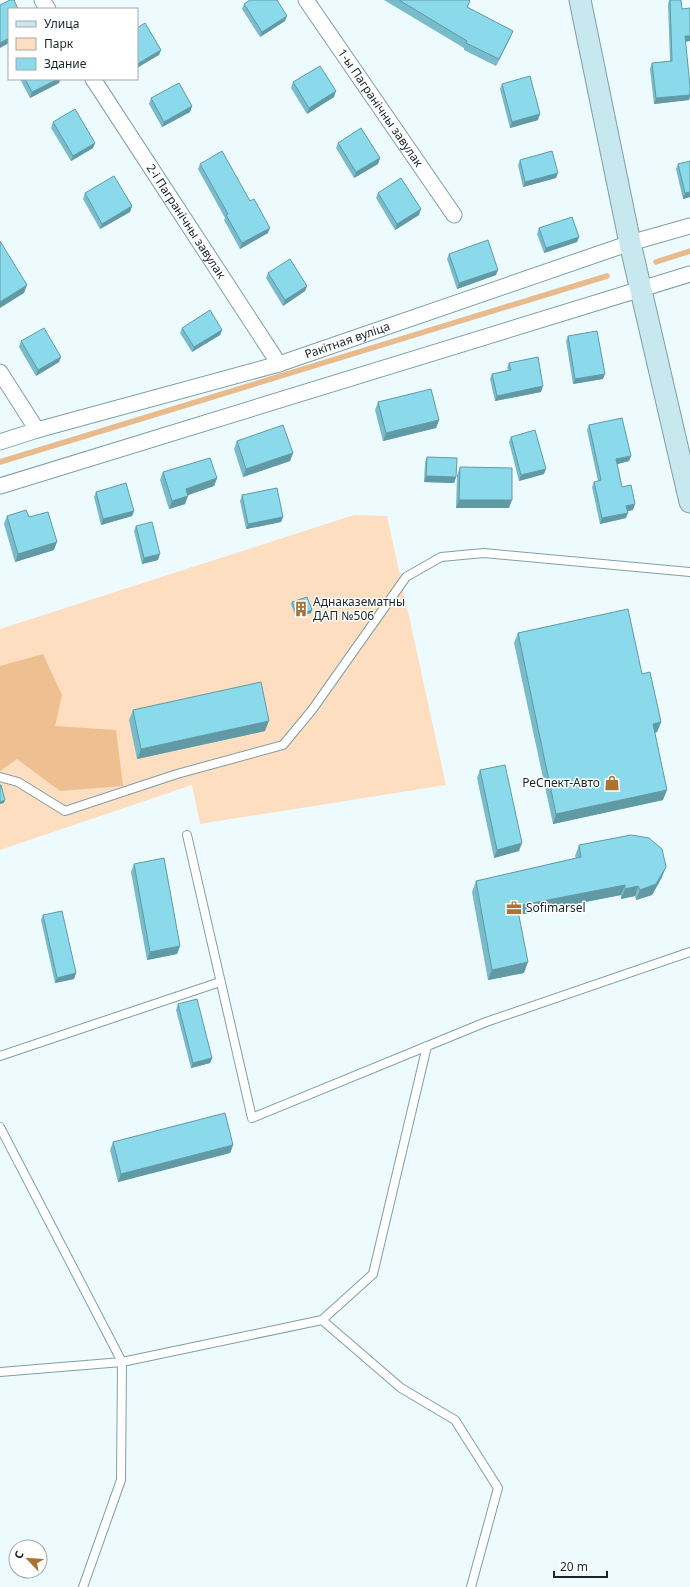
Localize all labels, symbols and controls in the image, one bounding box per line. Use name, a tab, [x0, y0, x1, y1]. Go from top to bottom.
legend	[8, 8, 138, 80]
text: Улица	[44, 15, 79, 32]
text: Парк	[44, 35, 74, 52]
street label: 1-ы Пагранічны завулак	[334, 45, 428, 171]
text: Здание	[44, 55, 87, 72]
street label: 2-і Пагранічны завулак	[143, 160, 230, 282]
street label: Ракітная вуліца	[302, 317, 392, 363]
place label: Аднаказематны ДАП №506	[313, 593, 405, 624]
building icon: Аднаказематны ДАП №506	[292, 600, 310, 618]
place label: РеСпект-Авто	[522, 774, 600, 791]
shop icon: РеСпект-Авто	[603, 774, 621, 792]
office icon: Sofimarsel	[505, 899, 523, 917]
place label: Sofimarsel	[526, 899, 586, 916]
north arrow	[8, 1539, 48, 1579]
text: С	[10, 1548, 27, 1561]
scale bar	[554, 1553, 607, 1579]
text: 20 m	[560, 1558, 588, 1575]

